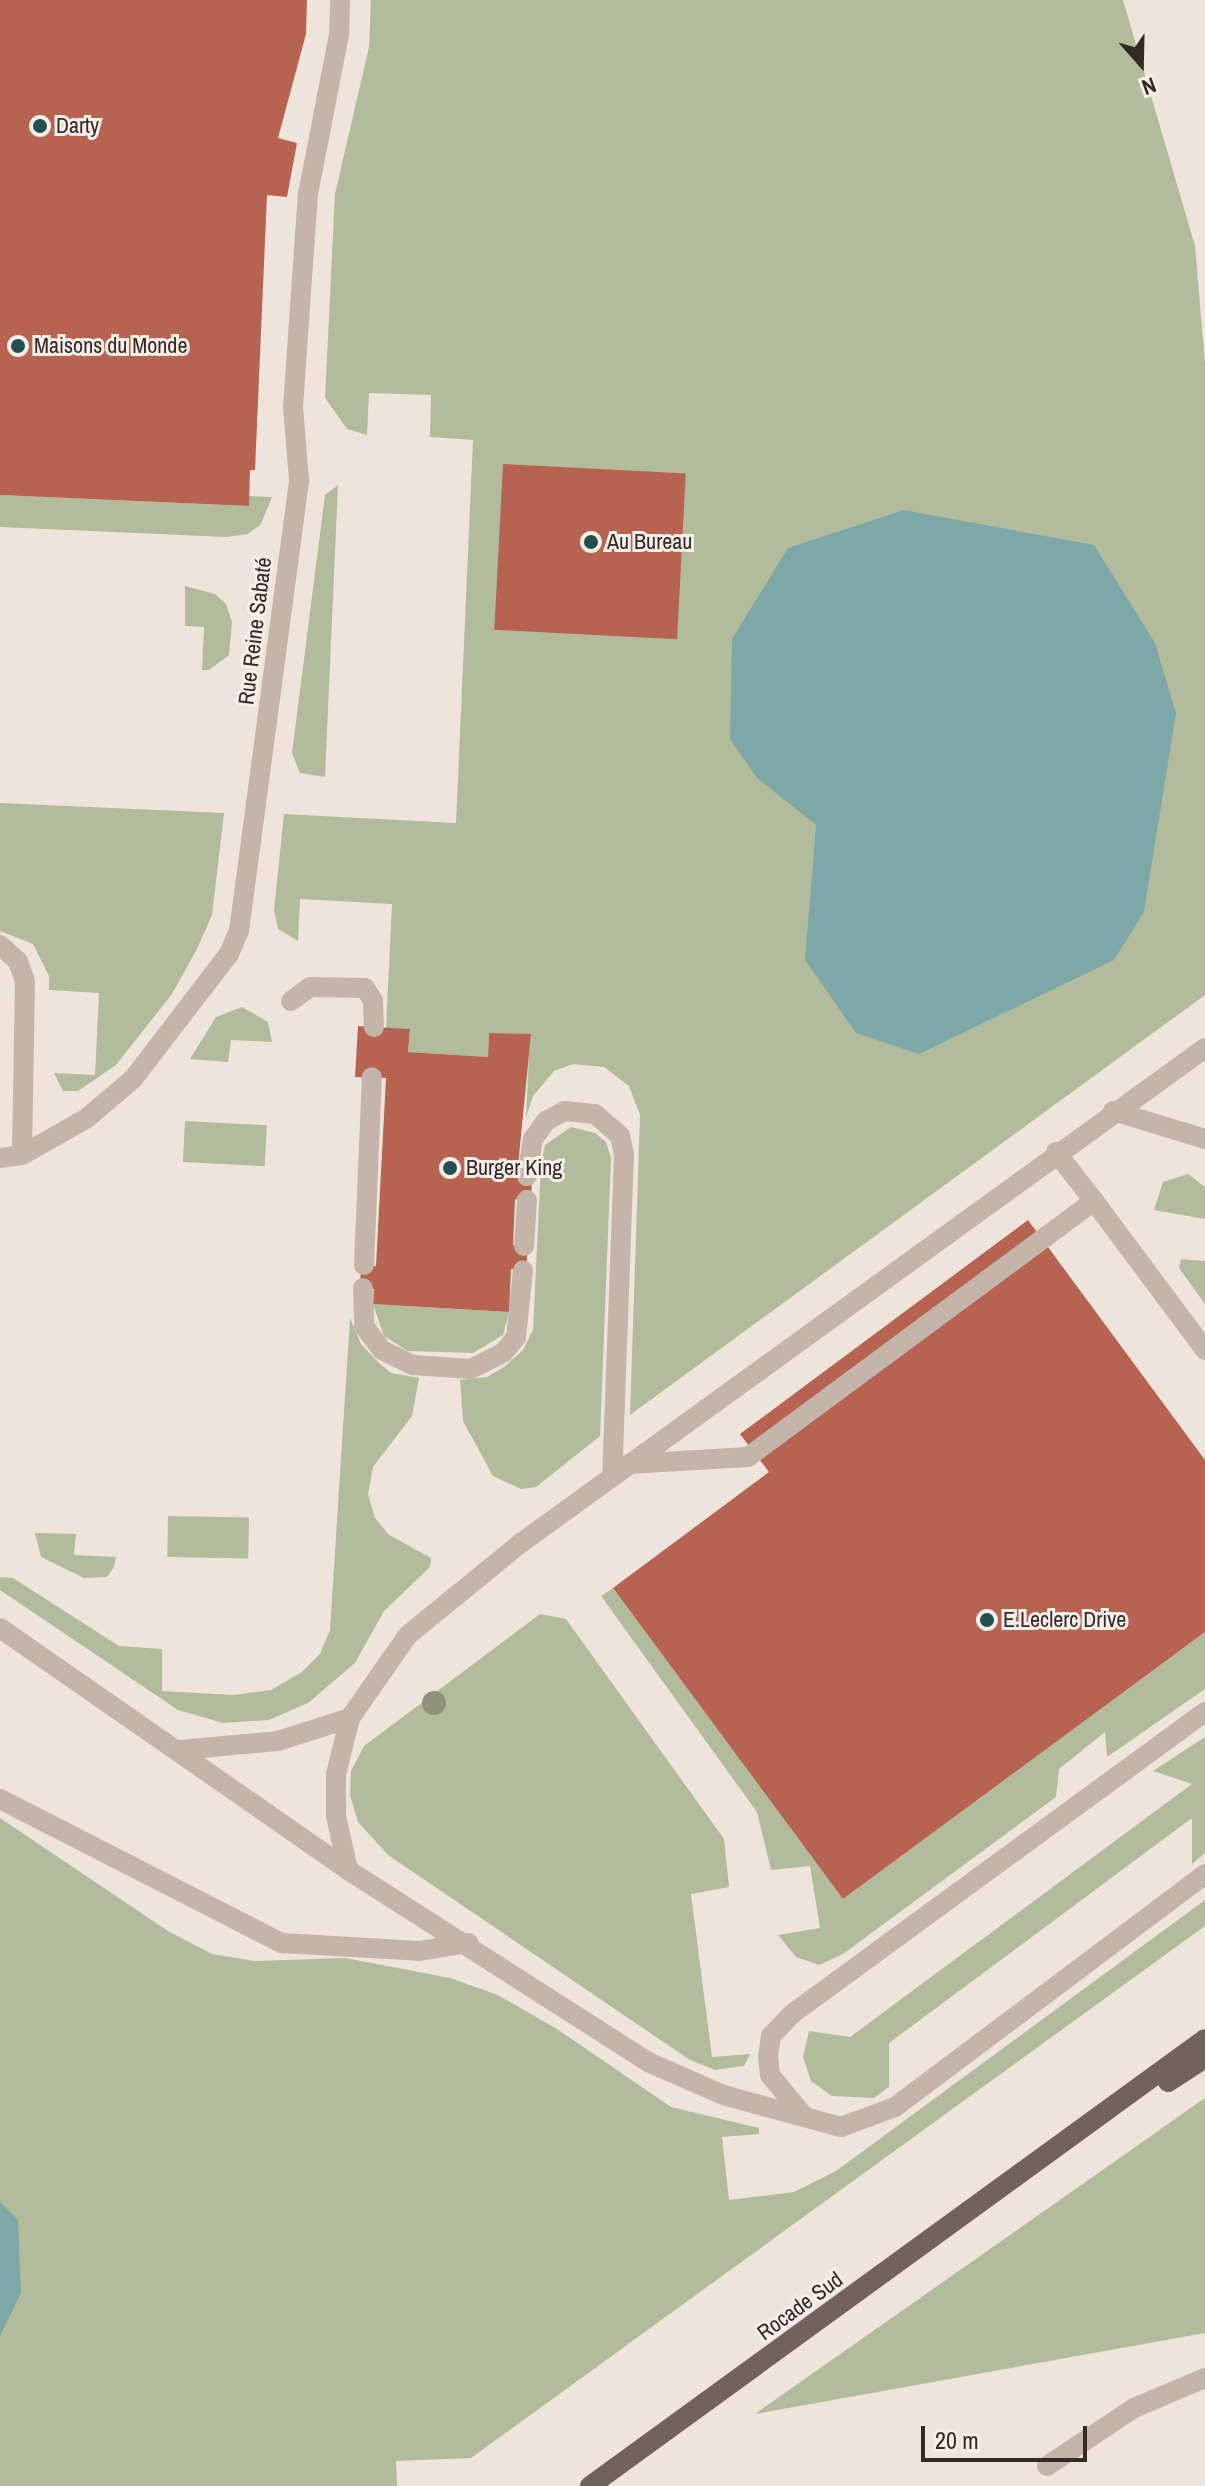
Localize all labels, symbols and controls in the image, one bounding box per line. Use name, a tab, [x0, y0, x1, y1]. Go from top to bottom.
north arrow	[1101, 24, 1181, 104]
text: N	[1138, 70, 1160, 103]
place label: Darty	[56, 113, 99, 139]
marker: Darty	[31, 117, 49, 135]
place label: Maisons du Monde	[34, 333, 187, 359]
marker: Maisons du Monde	[9, 337, 27, 355]
place label: Au Bureau	[607, 529, 692, 555]
marker: Au Bureau	[582, 533, 600, 551]
street label: Rue Reine Sabaté	[233, 556, 277, 706]
place label: Burger King	[466, 1155, 562, 1181]
marker: Burger King	[441, 1159, 459, 1177]
place label: E.Leclerc Drive	[1003, 1607, 1126, 1633]
marker: E.Leclerc Drive	[978, 1611, 996, 1629]
street label: Rocade Sud	[752, 2266, 848, 2346]
scale bar	[925, 2410, 1091, 2460]
text: 20 m	[935, 2424, 979, 2456]

